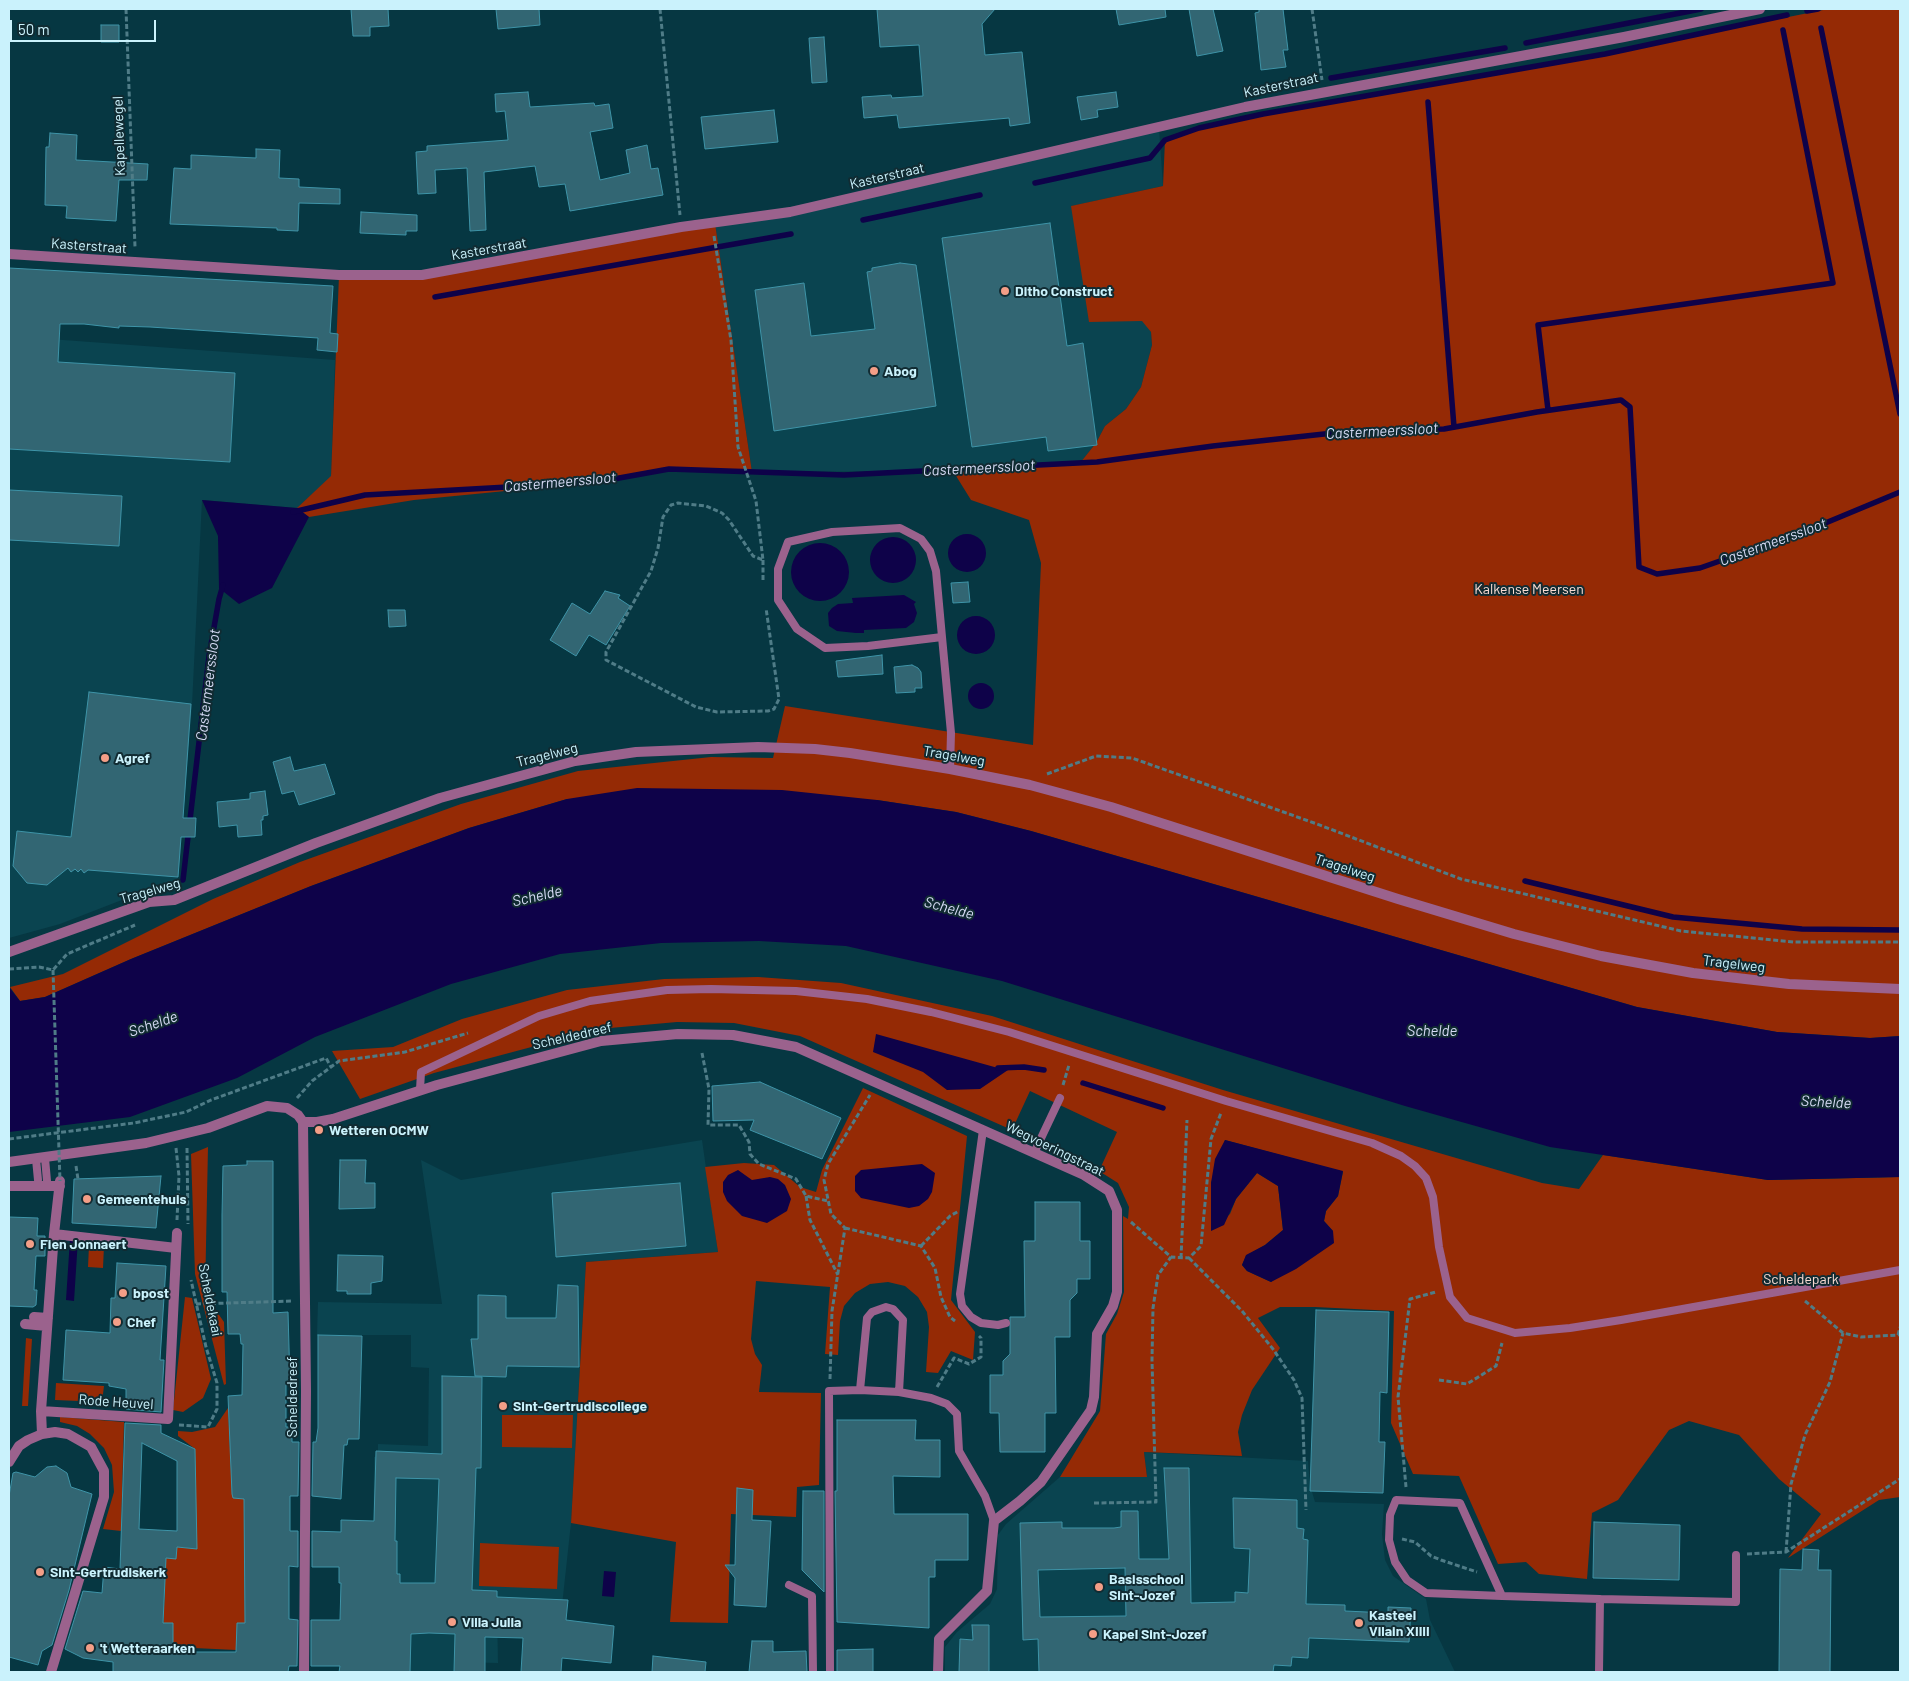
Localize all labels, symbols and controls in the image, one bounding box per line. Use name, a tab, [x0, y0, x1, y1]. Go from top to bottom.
scale bar	[12, 10, 159, 42]
text: 50 m	[18, 20, 50, 38]
street label: Kasterstraat	[1242, 69, 1320, 101]
street label: Kapellewegel	[109, 96, 129, 176]
street label: Kasterstraat	[848, 159, 926, 193]
street label: Kasterstraat	[450, 234, 528, 264]
street label: Kasterstraat	[50, 235, 128, 257]
place label: Ditho Construct	[1015, 283, 1113, 299]
marker: Ditho Construct	[999, 285, 1011, 297]
place label: Abog	[884, 363, 917, 379]
marker: Abog	[868, 365, 880, 377]
water label: Castermeerssloot	[1325, 419, 1439, 443]
water label: Castermeerssloot	[922, 456, 1036, 480]
water label: Castermeerssloot	[503, 468, 617, 496]
water label: Castermeerssloot	[1717, 514, 1829, 570]
park label: Kalkense Meersen	[1474, 581, 1584, 597]
water label: Castermeerssloot	[192, 628, 224, 742]
street label: Tragelweg	[515, 739, 579, 771]
street label: Tragelweg	[922, 742, 986, 770]
place label: Agref	[115, 750, 150, 766]
marker: Agref	[99, 752, 111, 764]
street label: Tragelweg	[1313, 850, 1377, 886]
street label: Tragelweg	[118, 874, 182, 908]
water label: Schelde	[510, 882, 564, 910]
water label: Schelde	[922, 893, 976, 923]
street label: Tragelweg	[1702, 952, 1766, 976]
water label: Schelde	[126, 1007, 180, 1041]
street label: Scheldedreef	[531, 1019, 613, 1053]
water label: Schelde	[1407, 1022, 1457, 1040]
water label: Schelde	[1800, 1092, 1852, 1112]
street label: Wegvoeringstraat	[1003, 1118, 1107, 1180]
place label: Wetteren OCMW	[329, 1122, 429, 1138]
marker: Wetteren OCMW	[313, 1124, 325, 1136]
place label: Gemeentehuis	[97, 1191, 187, 1207]
marker: Gemeentehuis	[81, 1193, 93, 1205]
place label: Fien Jonnaert	[40, 1236, 127, 1252]
marker: Fien Jonnaert	[24, 1238, 36, 1250]
street label: Scheldekaai	[195, 1262, 225, 1338]
park label: Scheldepark	[1763, 1271, 1839, 1287]
place label: bpost	[133, 1285, 169, 1301]
marker: bpost	[117, 1287, 129, 1299]
place label: Chef	[127, 1314, 156, 1330]
marker: Chef	[111, 1316, 123, 1328]
street label: Scheldedreef	[284, 1356, 300, 1438]
street label: Rode Heuvel	[78, 1391, 154, 1413]
place label: Sint-Gertrudiscollege	[513, 1398, 647, 1414]
marker: Sint-Gertrudiscollege	[497, 1400, 509, 1412]
place label: Sint-Gertrudiskerk	[50, 1564, 166, 1580]
marker: Sint-Gertrudiskerk	[34, 1566, 46, 1578]
place label: Basisschool Sint-Jozef	[1109, 1571, 1184, 1604]
marker: Basisschool Sint-Jozef	[1093, 1581, 1105, 1593]
place label: Kasteel Vilain XIIII	[1369, 1607, 1430, 1640]
place label: Villa Julia	[462, 1614, 521, 1630]
marker: Villa Julia	[446, 1616, 458, 1628]
marker: Kasteel Vilain XIIII	[1353, 1617, 1365, 1629]
place label: Kapel Sint-Jozef	[1103, 1626, 1207, 1642]
marker: Kapel Sint-Jozef	[1087, 1628, 1099, 1640]
place label: 't Wetteraarken	[100, 1640, 195, 1656]
marker: 't Wetteraarken	[84, 1642, 96, 1654]

